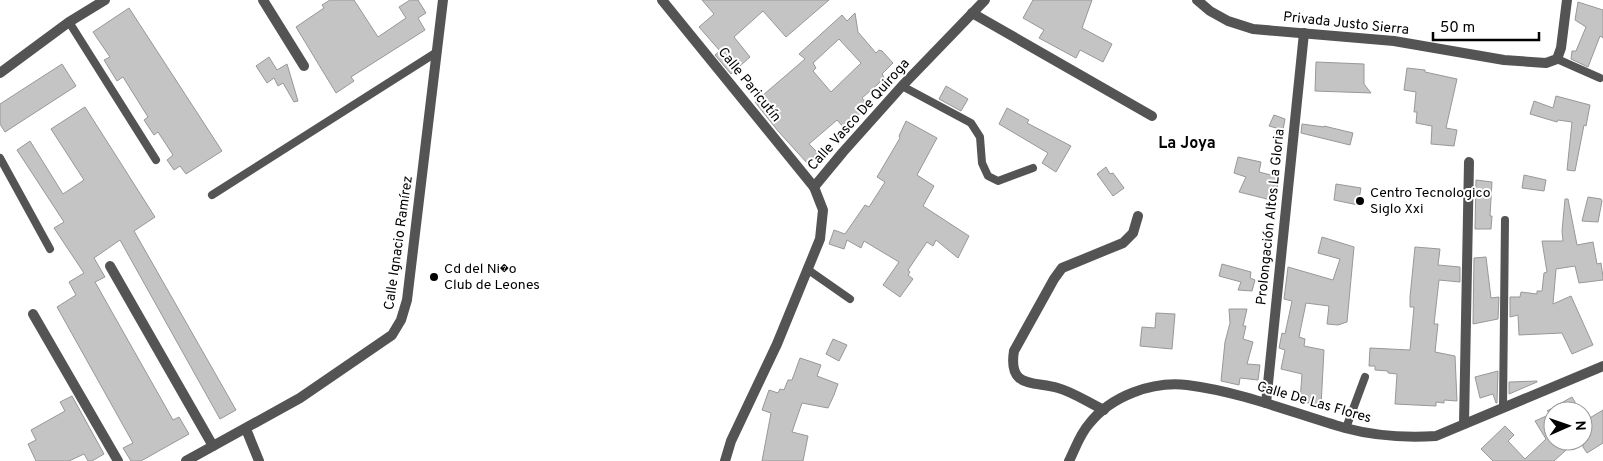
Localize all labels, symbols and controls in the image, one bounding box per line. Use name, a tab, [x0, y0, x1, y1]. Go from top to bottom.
street label: Privada Justo Sierra	[1282, 9, 1410, 39]
scale bar	[1433, 10, 1539, 42]
text: 50 m	[1440, 19, 1475, 38]
street label: Calle Paricutín	[714, 44, 784, 126]
street label: Calle Vasco De Quiroga	[804, 56, 914, 174]
street label: Prolongación Altos La Gloria	[1253, 128, 1289, 306]
district label: La Joya	[1158, 134, 1216, 154]
street label: Calle Ignacio Ramírez	[381, 175, 417, 311]
place label: Centro Tecnologico Siglo Xxi	[1370, 185, 1491, 218]
marker: Centro Tecnologico Siglo Xxi	[1354, 195, 1366, 207]
place label: Cd del Ni�o Club de Leones	[444, 261, 540, 294]
marker: Cd del Ni�o Club de Leones	[428, 271, 440, 283]
street label: Calle De Las Flores	[1255, 379, 1373, 427]
north arrow	[1543, 401, 1593, 451]
text: N	[1571, 420, 1588, 431]

